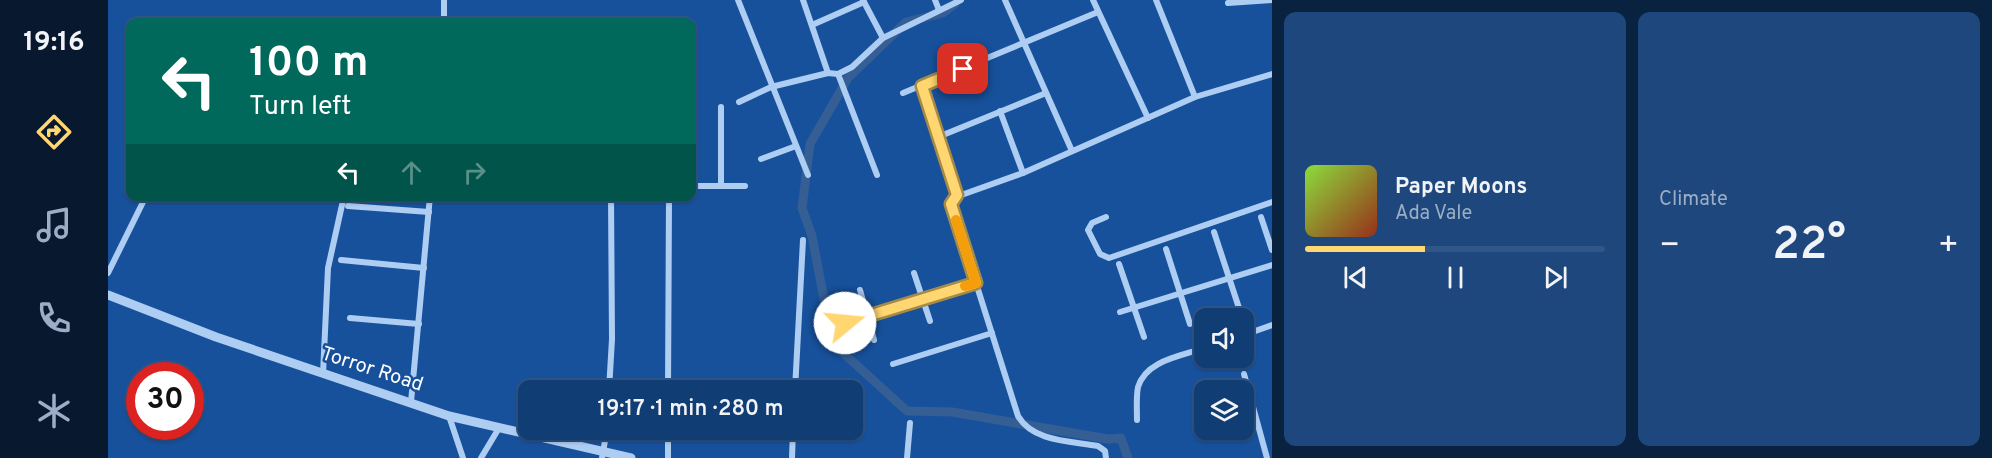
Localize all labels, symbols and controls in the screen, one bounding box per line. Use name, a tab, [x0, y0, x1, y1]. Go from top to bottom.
text: 19:16	[23, 26, 85, 60]
text: 100 m	[249, 38, 368, 91]
icon: left	[150, 42, 228, 120]
pin	[937, 43, 988, 94]
icon: arrive	[946, 52, 979, 85]
text: Turn left	[249, 90, 351, 124]
icon: directions	[33, 111, 75, 153]
icon: left	[332, 156, 365, 189]
icon: ahead	[395, 156, 428, 189]
icon: right	[458, 156, 491, 189]
text: Paper Moons	[1395, 174, 1527, 201]
text: Climate	[1659, 187, 1728, 213]
text: Ada Vale	[1395, 201, 1472, 227]
icon: music	[33, 204, 75, 246]
text: 22°	[1772, 218, 1846, 275]
text: −	[1659, 226, 1680, 268]
text: +	[1938, 226, 1959, 268]
icon: previous	[1339, 261, 1372, 294]
icon: pause	[1439, 261, 1472, 294]
icon: next	[1539, 261, 1572, 294]
position arrow	[813, 291, 877, 355]
icon: phone	[33, 297, 75, 339]
map controls	[1194, 308, 1254, 440]
button: sound	[1194, 308, 1254, 368]
street label: Torror Road	[318, 341, 426, 399]
speed limit sign: 30	[126, 362, 204, 440]
button: layers	[1194, 380, 1254, 440]
icon: climate	[33, 390, 75, 432]
text: 19:17 · 1 min · 280 m	[597, 396, 784, 423]

